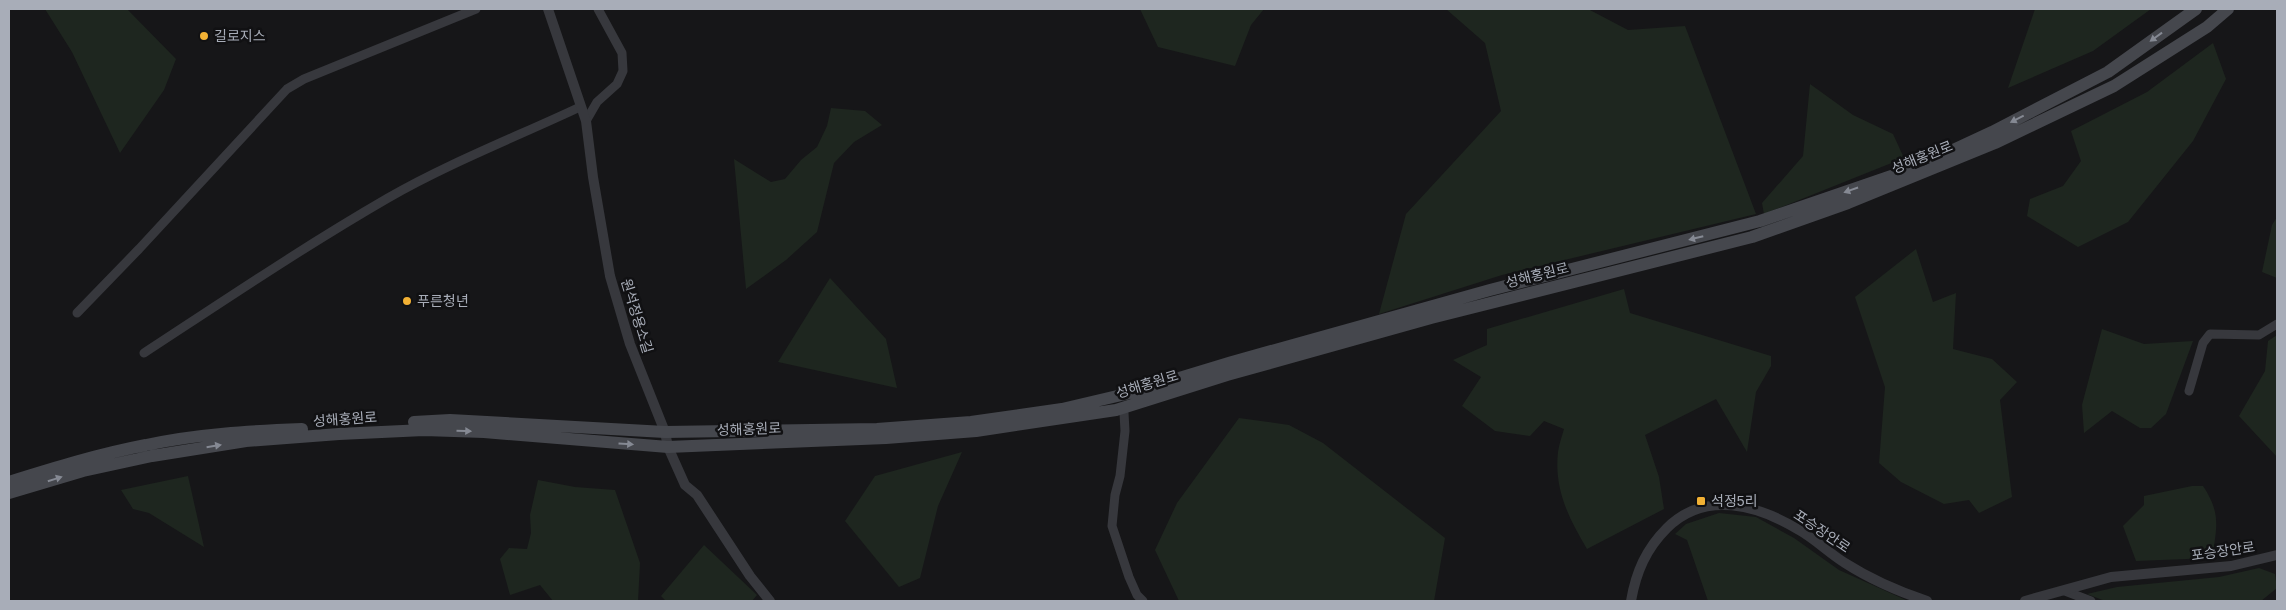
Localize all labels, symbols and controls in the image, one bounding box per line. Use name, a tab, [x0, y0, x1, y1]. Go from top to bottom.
place label: 길로지스	[214, 28, 266, 44]
marker: 길로지스	[198, 30, 210, 42]
one-way arrow	[2149, 32, 2163, 42]
one-way arrow	[2009, 115, 2024, 123]
street label: 성해홍원로	[1889, 137, 1955, 176]
one-way arrow	[1844, 187, 1859, 194]
one-way arrow	[1689, 234, 1704, 242]
street label: 성해홍원로	[1504, 259, 1570, 291]
street label: 원석정용소길	[618, 277, 656, 355]
place label: 푸른청년	[417, 293, 469, 309]
marker: 푸른청년	[401, 295, 413, 307]
street label: 성해홍원로	[1114, 367, 1180, 401]
street label: 성해홍원로	[312, 409, 378, 429]
street label: 성해홍원로	[717, 420, 782, 438]
one-way arrow	[456, 428, 472, 436]
one-way arrow	[618, 440, 634, 448]
one-way arrow	[207, 442, 223, 450]
one-way arrow	[48, 475, 63, 483]
place label: 석정5리	[1711, 493, 1757, 509]
marker: 석정5리	[1695, 495, 1707, 507]
street label: 포승장안로	[1791, 506, 1853, 556]
street label: 포승장안로	[2190, 539, 2256, 563]

